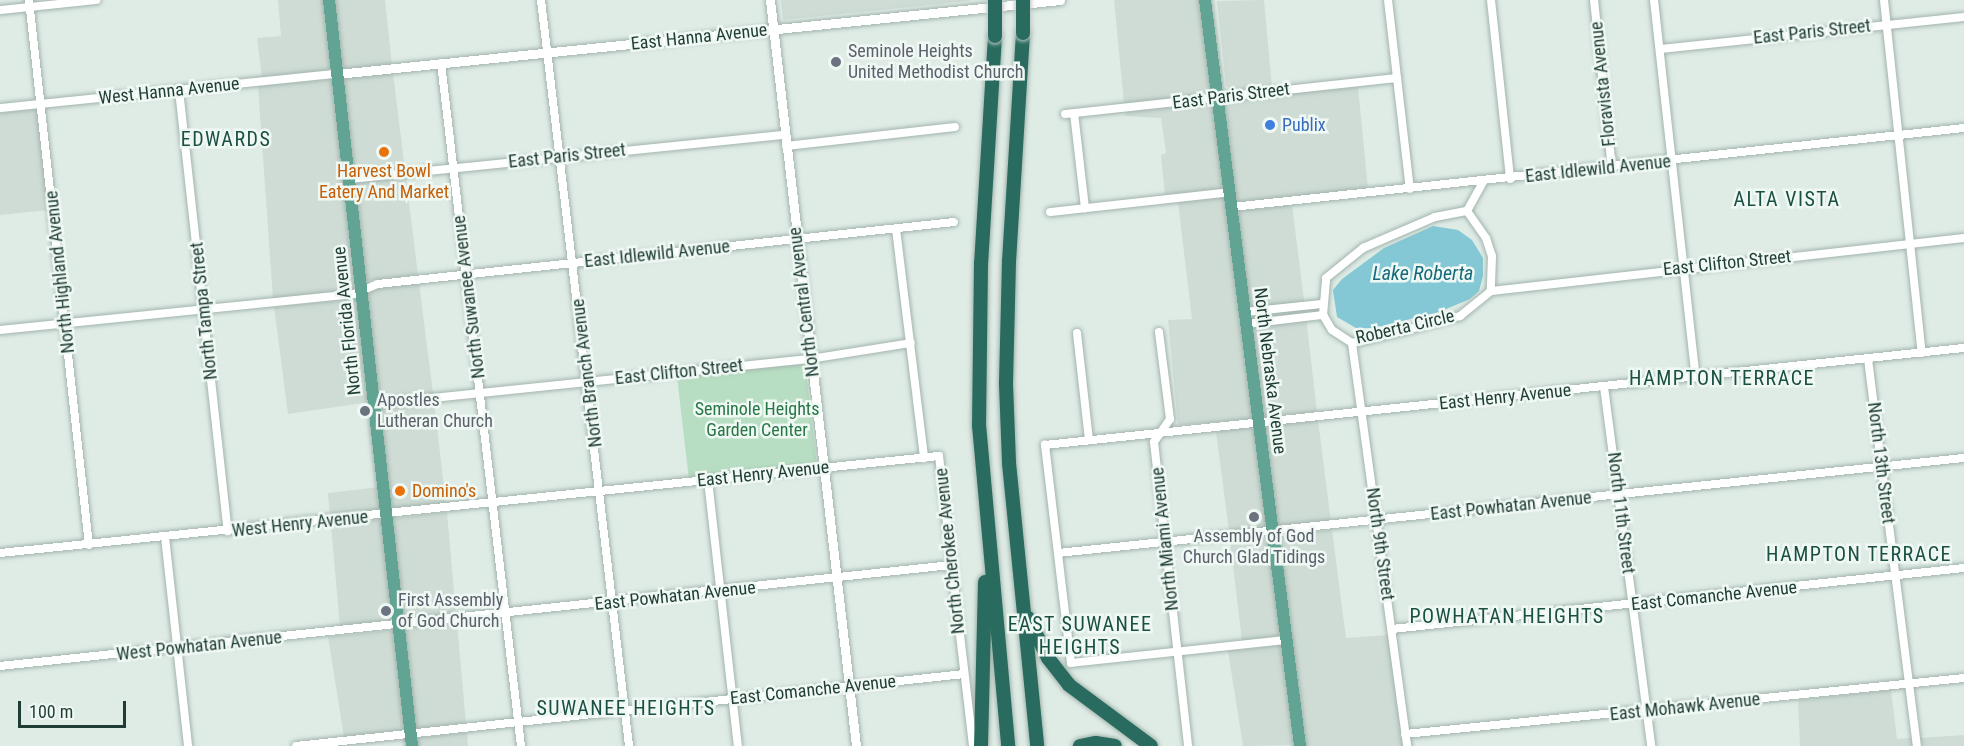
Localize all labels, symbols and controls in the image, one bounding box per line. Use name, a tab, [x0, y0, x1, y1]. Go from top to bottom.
street label: East Paris Street	[1752, 15, 1872, 49]
street label: East Hanna Avenue	[630, 19, 768, 55]
street label: Floravista Avenue	[1586, 21, 1620, 147]
place label: Seminole Heights United Methodist Church	[848, 41, 1024, 84]
marker: Seminole Heights United Methodist Church	[829, 55, 843, 69]
street label: West Hanna Avenue	[98, 73, 240, 109]
street label: East Paris Street	[1171, 78, 1291, 114]
place label: Publix	[1282, 114, 1326, 136]
marker: Publix	[1263, 118, 1277, 132]
district label: EDWARDS	[181, 127, 271, 151]
street label: East Paris Street	[507, 139, 627, 173]
marker: Harvest Bowl Eatery And Market	[377, 145, 391, 159]
street label: East Idlewild Avenue	[1524, 151, 1672, 187]
place label: Harvest Bowl Eatery And Market	[319, 161, 449, 204]
district label: ALTA VISTA	[1734, 187, 1840, 211]
street label: North Highland Avenue	[41, 190, 79, 354]
street label: North Suwanee Avenue	[448, 214, 490, 380]
street label: North Central Avenue	[784, 226, 824, 378]
street label: East Idlewild Avenue	[583, 236, 731, 272]
street label: North Tampa Street	[186, 241, 222, 381]
street label: North Florida Avenue	[328, 246, 366, 396]
street label: East Clifton Street	[1662, 246, 1792, 280]
water label: Lake Roberta	[1373, 261, 1473, 285]
street label: North Nebraska Avenue	[1249, 287, 1291, 455]
street label: North Branch Avenue	[567, 297, 607, 449]
street label: Roberta Circle	[1354, 305, 1456, 349]
street label: East Clifton Street	[614, 355, 744, 389]
district label: HAMPTON TERRACE	[1629, 366, 1815, 390]
street label: East Henry Avenue	[1438, 379, 1572, 415]
place label: Apostles Lutheran Church	[377, 390, 493, 432]
park label: Seminole Heights Garden Center	[695, 399, 819, 442]
street label: North 13th Street	[1863, 401, 1899, 525]
marker: Apostles Lutheran Church	[358, 404, 372, 418]
street label: North 11th Street	[1603, 451, 1639, 575]
street label: East Henry Avenue	[696, 456, 830, 492]
street label: North Miami Avenue	[1147, 466, 1183, 612]
street label: North Cherokee Avenue	[931, 467, 969, 635]
place label: Domino's	[412, 480, 476, 502]
marker: Domino's	[393, 484, 407, 498]
street label: North 9th Street	[1361, 486, 1399, 602]
street label: East Powhatan Avenue	[1429, 487, 1593, 525]
street label: West Henry Avenue	[231, 506, 369, 542]
marker: Assembly of God Church Glad Tidings	[1247, 510, 1261, 524]
place label: Assembly of God Church Glad Tidings	[1183, 526, 1325, 568]
district label: HAMPTON TERRACE	[1766, 542, 1952, 566]
street label: East Powhatan Avenue	[593, 577, 757, 615]
street label: East Comanche Avenue	[1630, 577, 1798, 615]
place label: First Assembly of God Church	[398, 590, 503, 632]
marker: First Assembly of God Church	[379, 604, 393, 618]
district label: POWHATAN HEIGHTS	[1409, 604, 1605, 628]
district label: EAST SUWANEE HEIGHTS	[1007, 613, 1153, 660]
street label: West Powhatan Avenue	[115, 627, 283, 665]
street label: East Comanche Avenue	[729, 671, 897, 709]
street label: East Mohawk Avenue	[1609, 688, 1761, 726]
scale bar	[21, 689, 129, 727]
district label: SUWANEE HEIGHTS	[536, 696, 716, 720]
text: 100 m	[29, 701, 73, 722]

